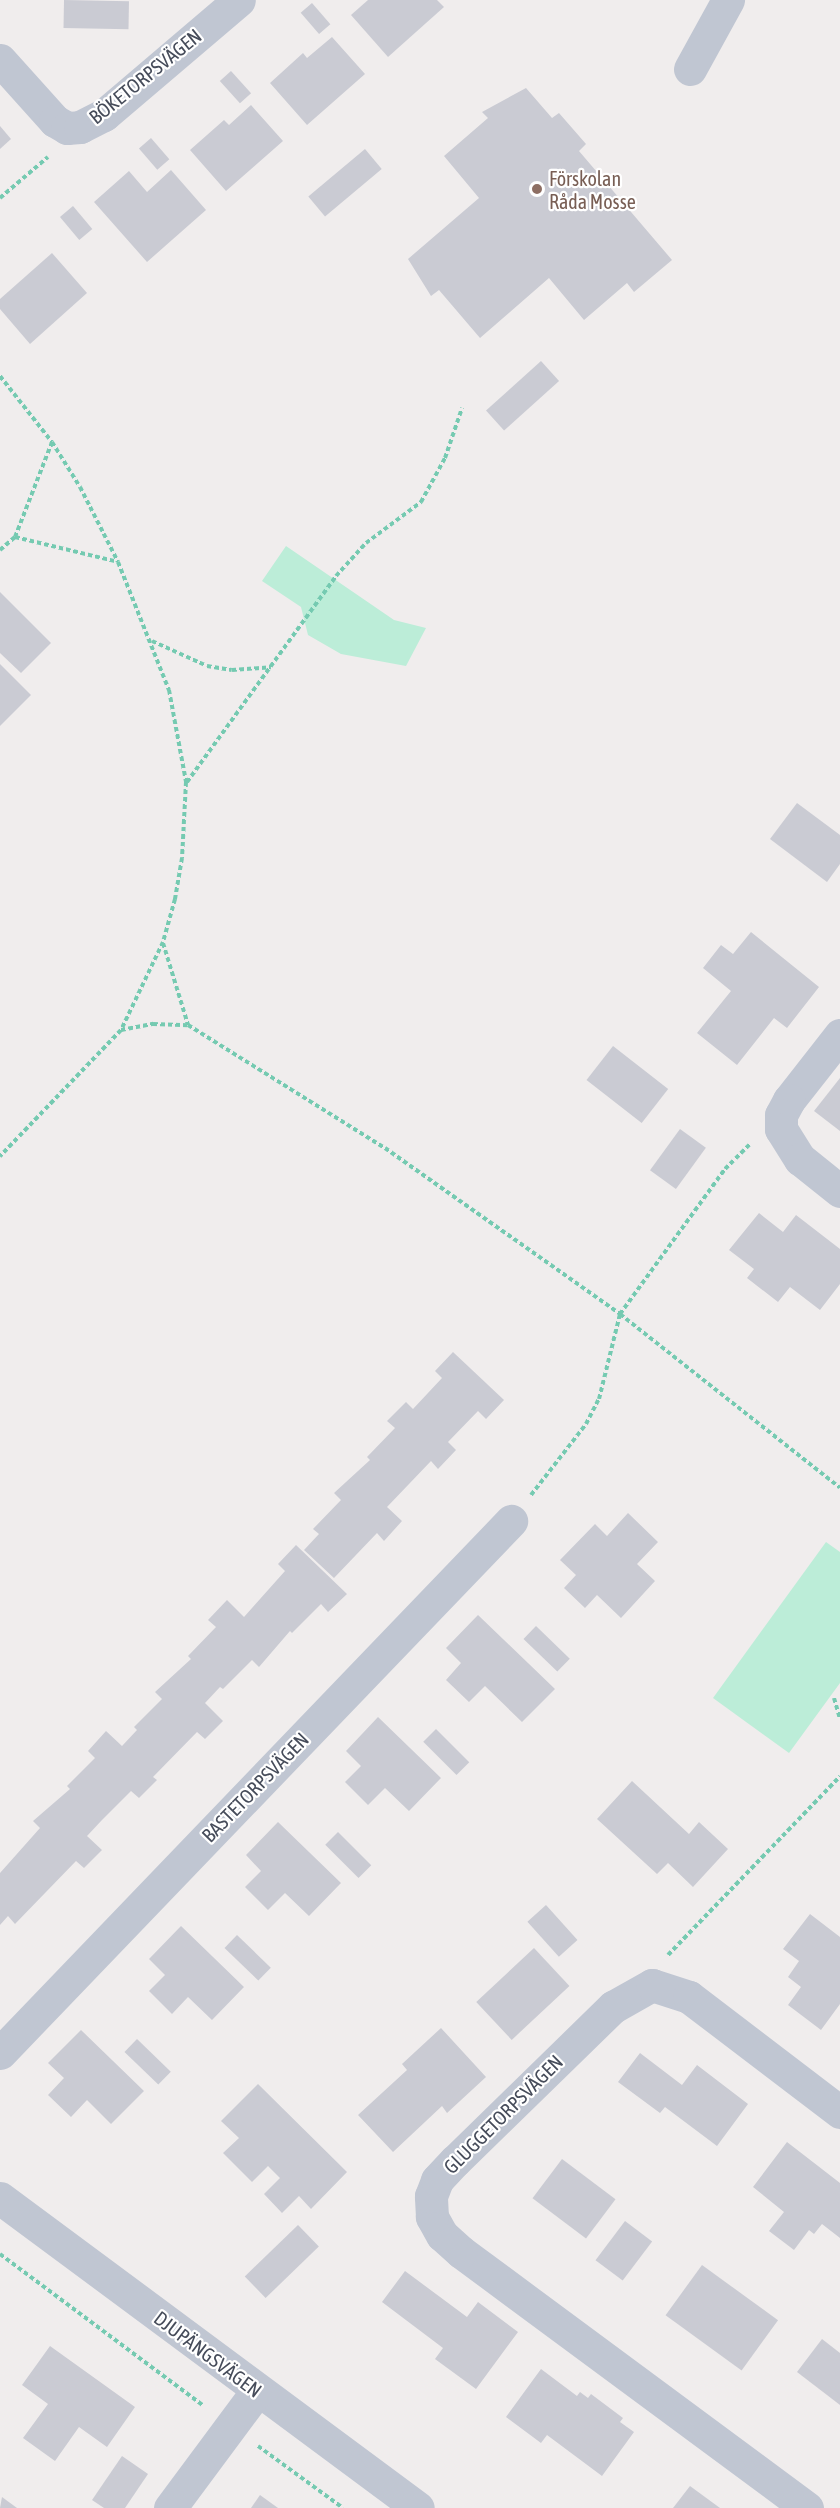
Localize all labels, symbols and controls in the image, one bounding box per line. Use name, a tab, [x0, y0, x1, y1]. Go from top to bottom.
street label: BÖKETORPSVÄGEN	[84, 23, 206, 129]
place label: Förskolan Råda Mosse	[549, 166, 636, 213]
marker: Förskolan Råda Mosse	[530, 182, 544, 196]
street label: BASTETORPSVÄGEN	[197, 1727, 313, 1847]
street label: GLUGGETORPSVÄGEN	[439, 2050, 567, 2178]
street label: DJUPÄNGSVÄGEN	[149, 2306, 267, 2402]

